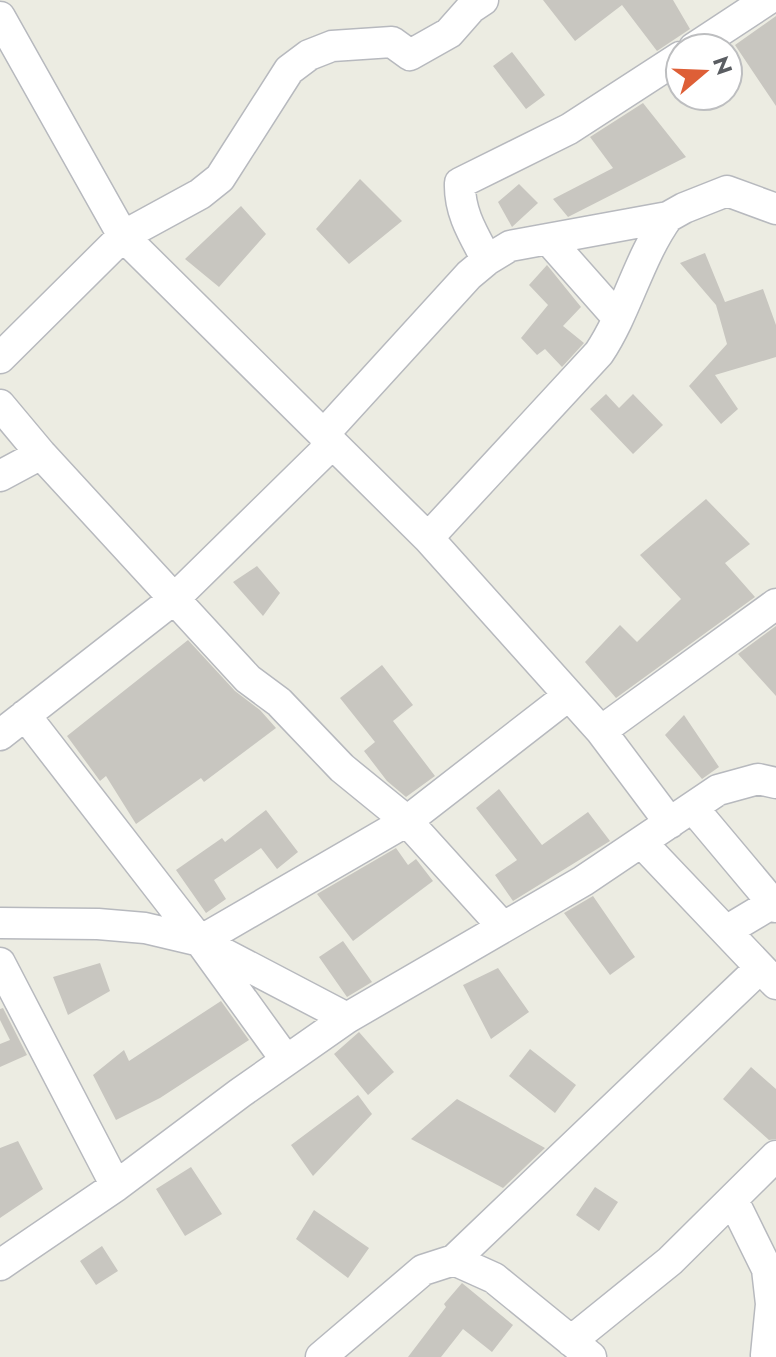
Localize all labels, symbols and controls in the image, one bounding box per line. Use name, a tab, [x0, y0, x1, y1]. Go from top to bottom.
north arrow	[664, 32, 744, 112]
text: N	[705, 52, 741, 79]

